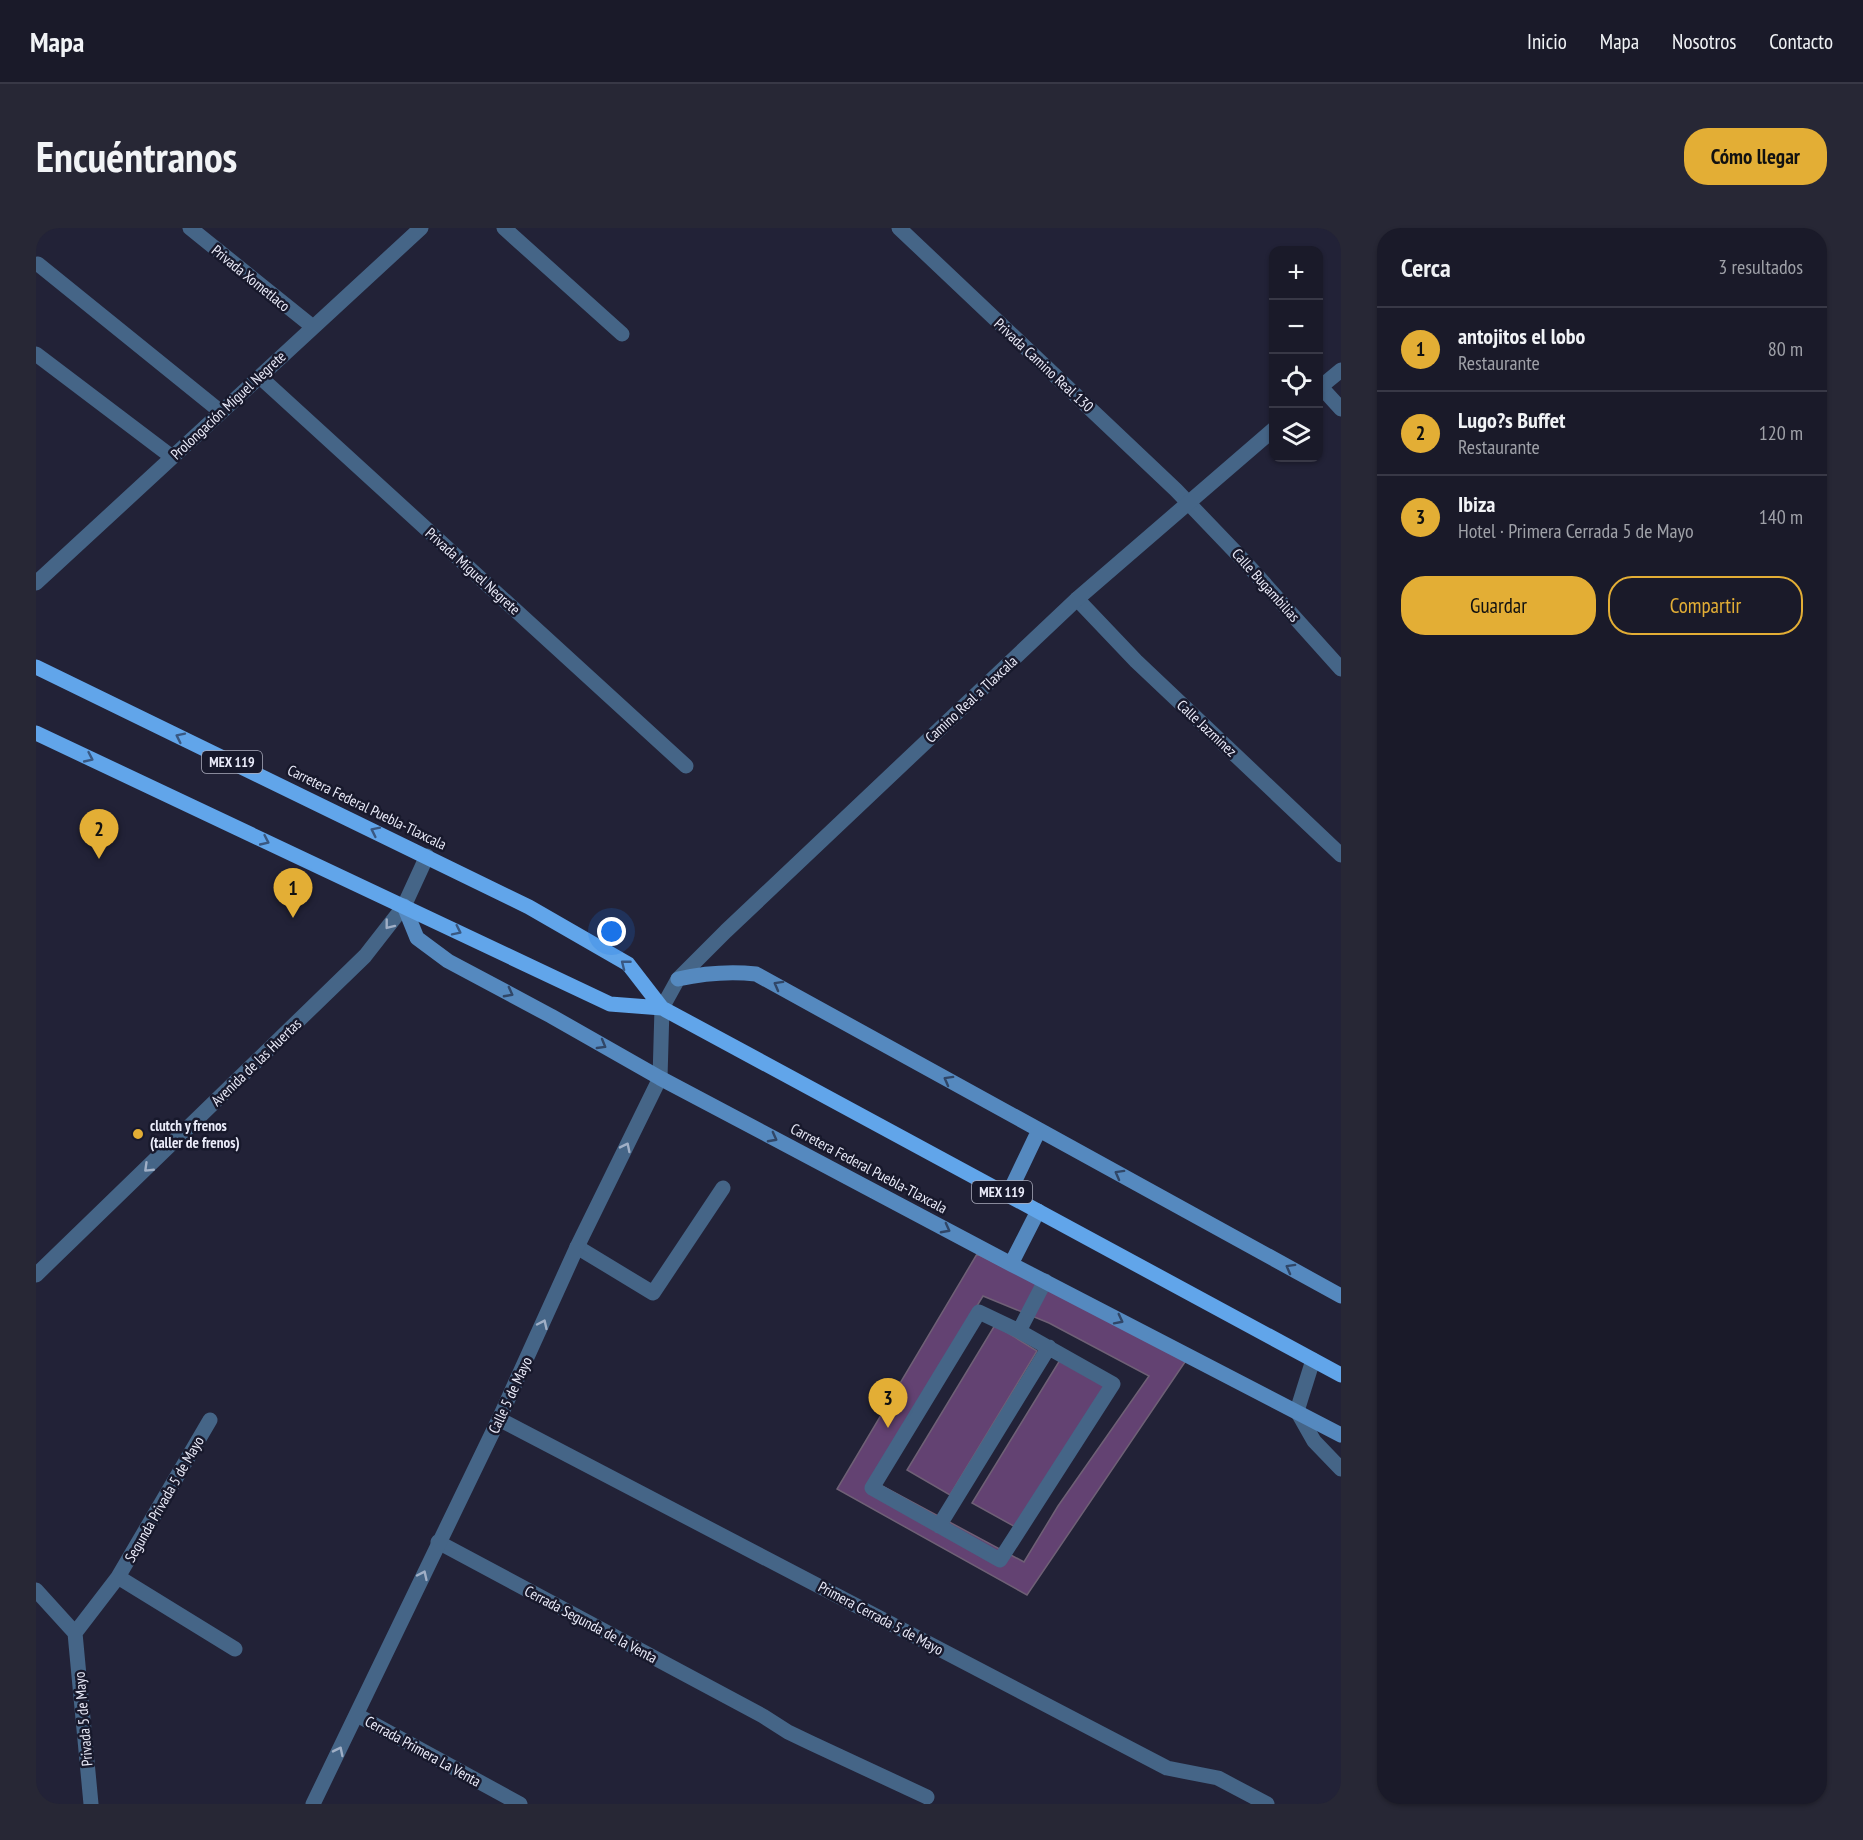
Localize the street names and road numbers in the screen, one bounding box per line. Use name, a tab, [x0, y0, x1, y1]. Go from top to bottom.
street label: Privada Xometlaco	[208, 241, 294, 315]
street label: Privada Camino Real 130	[990, 314, 1098, 416]
street label: Prolongación Miguel Negrete	[166, 347, 290, 463]
street label: Privada Miguel Negrete	[422, 523, 524, 619]
street label: Calle Bugambilias	[1228, 544, 1304, 626]
street label: Camino Real a Tlaxcala	[921, 651, 1021, 747]
street label: Calle Jazminez	[1173, 695, 1241, 761]
road number: MEX 119	[202, 751, 262, 773]
street label: Carretera Federal Puebla-Tlaxcala	[284, 760, 450, 854]
street label: Avenida de las Huertas	[207, 1014, 305, 1110]
street label: Carretera Federal Puebla-Tlaxcala	[787, 1119, 951, 1217]
road number: MEX 119	[972, 1181, 1032, 1203]
street label: Calle 5 de Mayo	[484, 1354, 536, 1436]
street label: Segunda Privada 5 de Mayo	[120, 1433, 208, 1565]
street label: Primera Cerrada 5 de Mayo	[815, 1577, 947, 1659]
street label: Cerrada Segunda de la Venta	[521, 1581, 661, 1667]
street label: Privada 5 de Mayo	[69, 1671, 97, 1767]
street label: Cerrada Primera La Venta	[362, 1711, 484, 1791]

